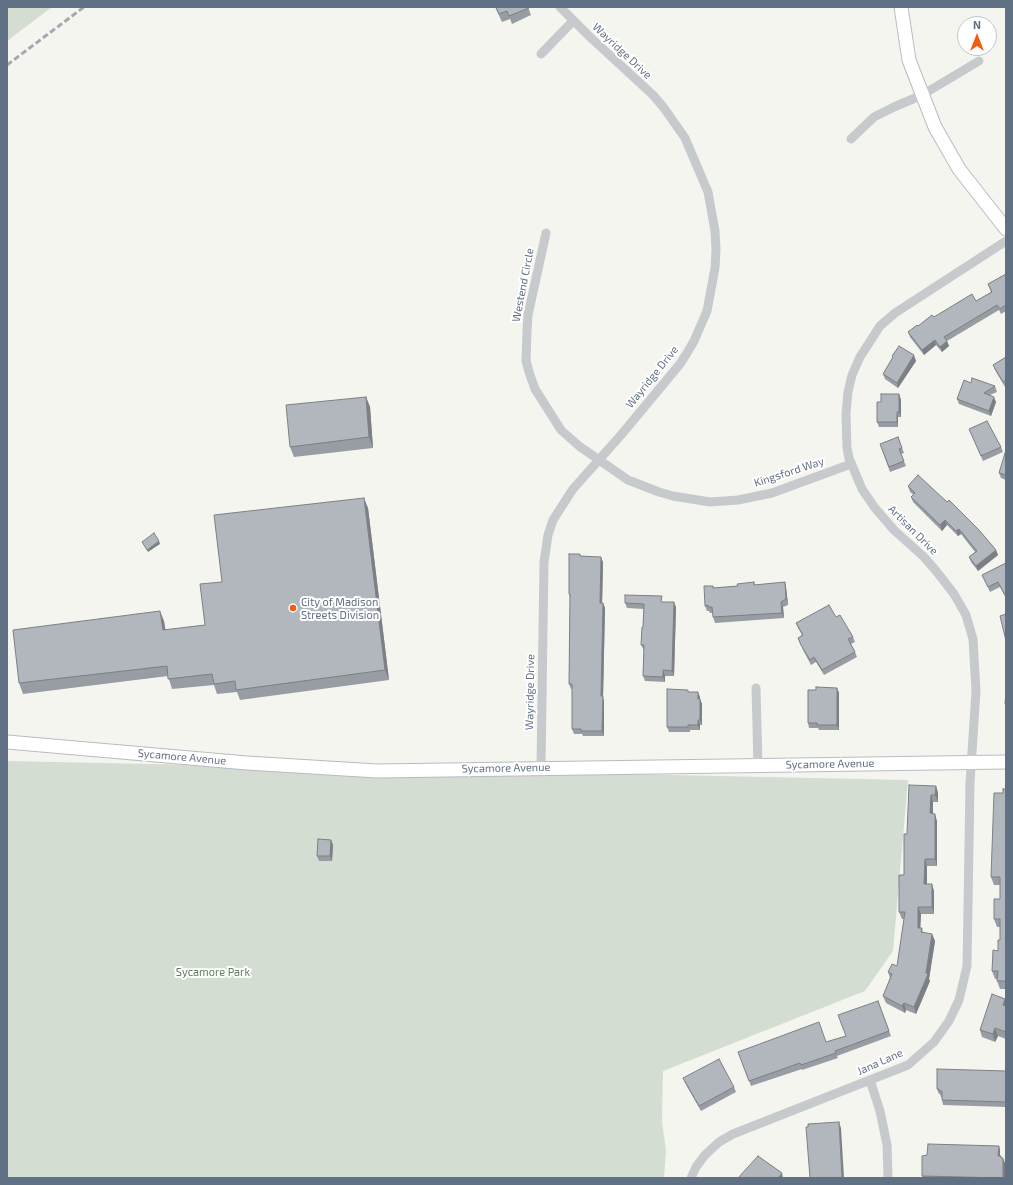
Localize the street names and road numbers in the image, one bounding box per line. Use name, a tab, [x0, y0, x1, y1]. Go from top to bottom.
street label: Wayridge Drive	[590, 20, 654, 82]
street label: Westend Circle	[509, 247, 537, 323]
street label: Wayridge Drive	[623, 343, 681, 411]
street label: Kingsford Way	[752, 454, 826, 490]
street label: Artisan Drive	[885, 502, 941, 558]
street label: Wayridge Drive	[523, 654, 537, 730]
street label: Sycamore Avenue	[137, 747, 227, 767]
street label: Sycamore Avenue	[786, 757, 874, 771]
street label: Sycamore Avenue	[462, 761, 550, 775]
street label: Jana Lane	[855, 1046, 905, 1078]

